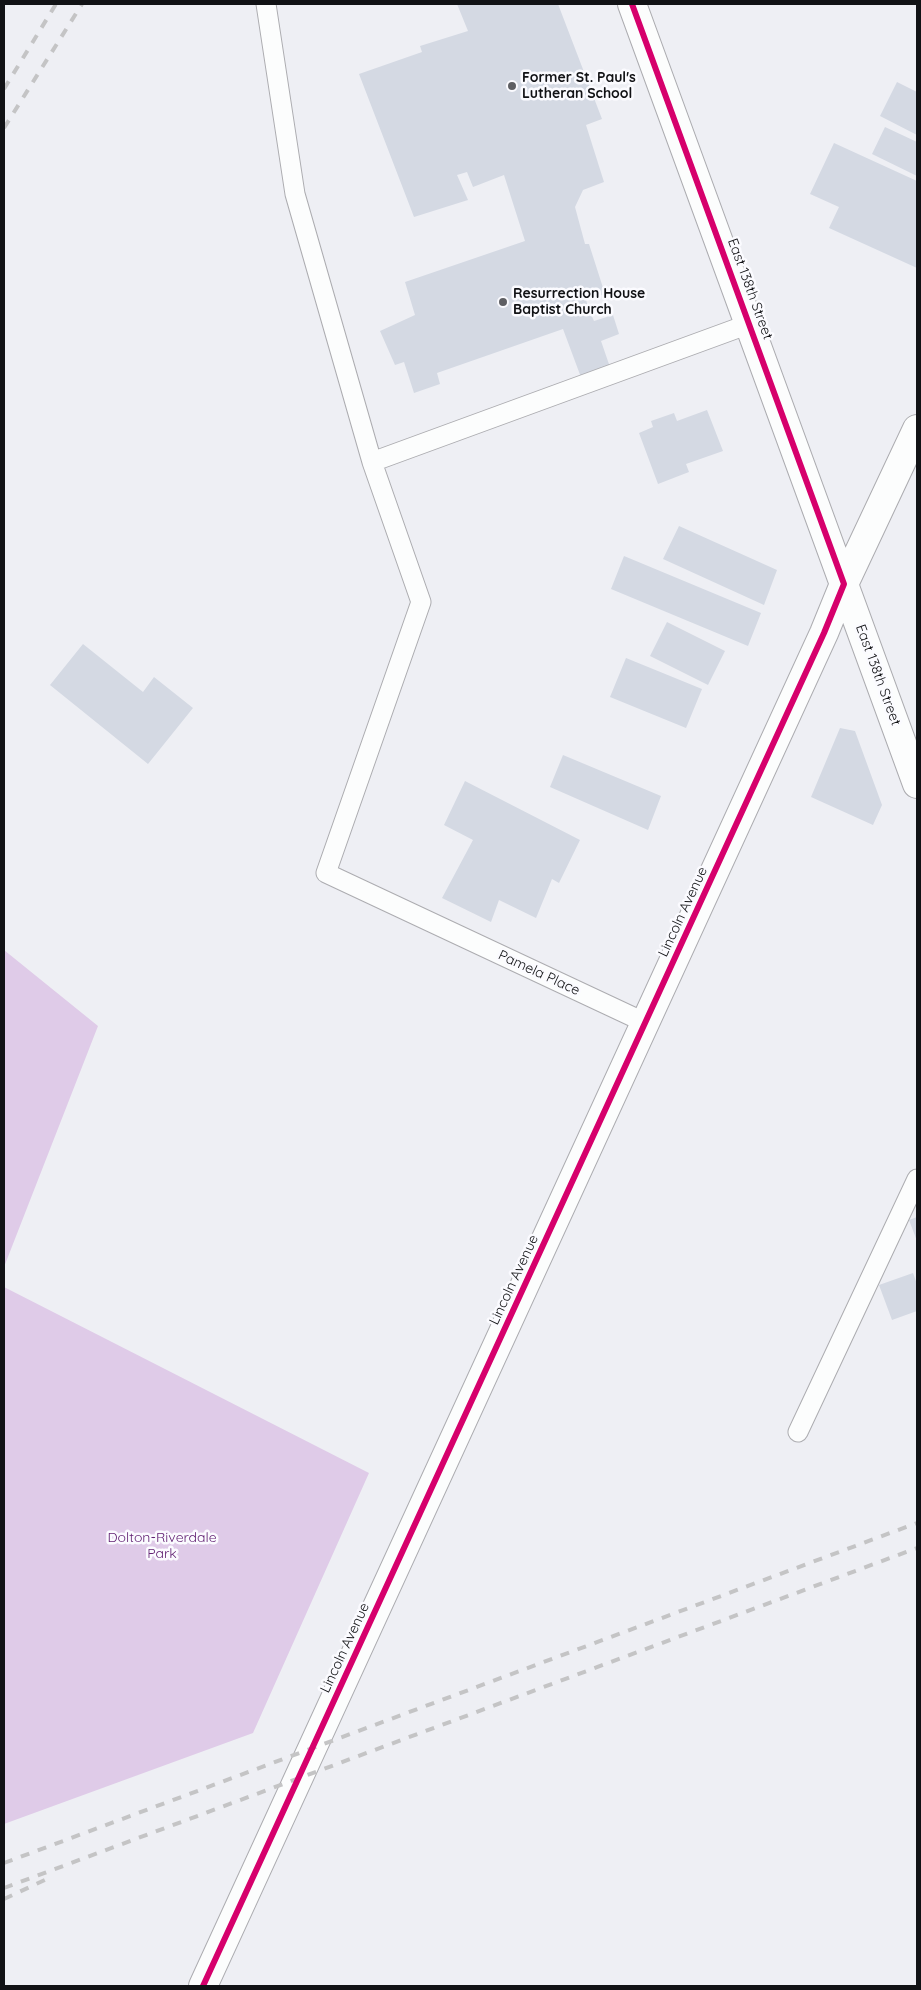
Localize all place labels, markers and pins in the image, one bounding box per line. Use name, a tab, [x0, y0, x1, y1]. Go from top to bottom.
place label: Former St. Paul's Lutheran School	[522, 70, 636, 102]
marker: Former St. Paul's Lutheran School	[506, 80, 518, 92]
place label: Resurrection House Baptist Church	[513, 286, 645, 318]
marker: Resurrection House Baptist Church	[497, 296, 509, 308]

